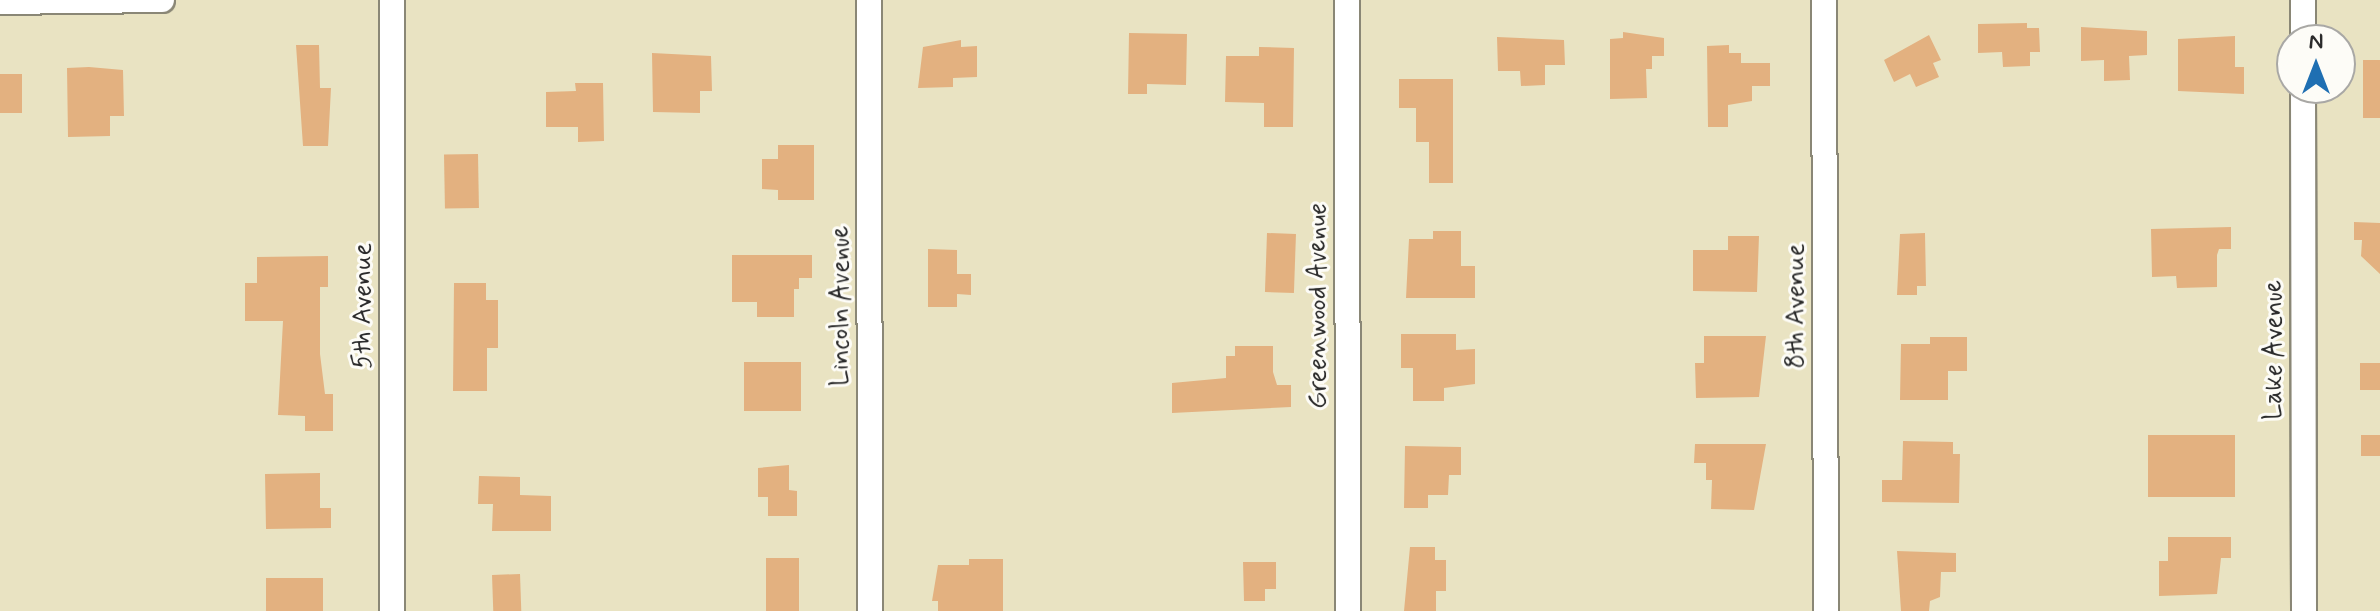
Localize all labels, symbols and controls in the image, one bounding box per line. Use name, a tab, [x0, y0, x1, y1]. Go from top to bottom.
north arrow	[2276, 24, 2356, 104]
text: N	[2309, 28, 2323, 56]
street label: Greenwood Avenue	[1303, 200, 1335, 412]
street label: Lincoln Avenue	[826, 223, 858, 389]
street label: 5th Avenue	[348, 243, 380, 369]
street label: 8th Avenue	[1781, 243, 1813, 369]
street label: Lake Avenue	[2259, 278, 2291, 422]

